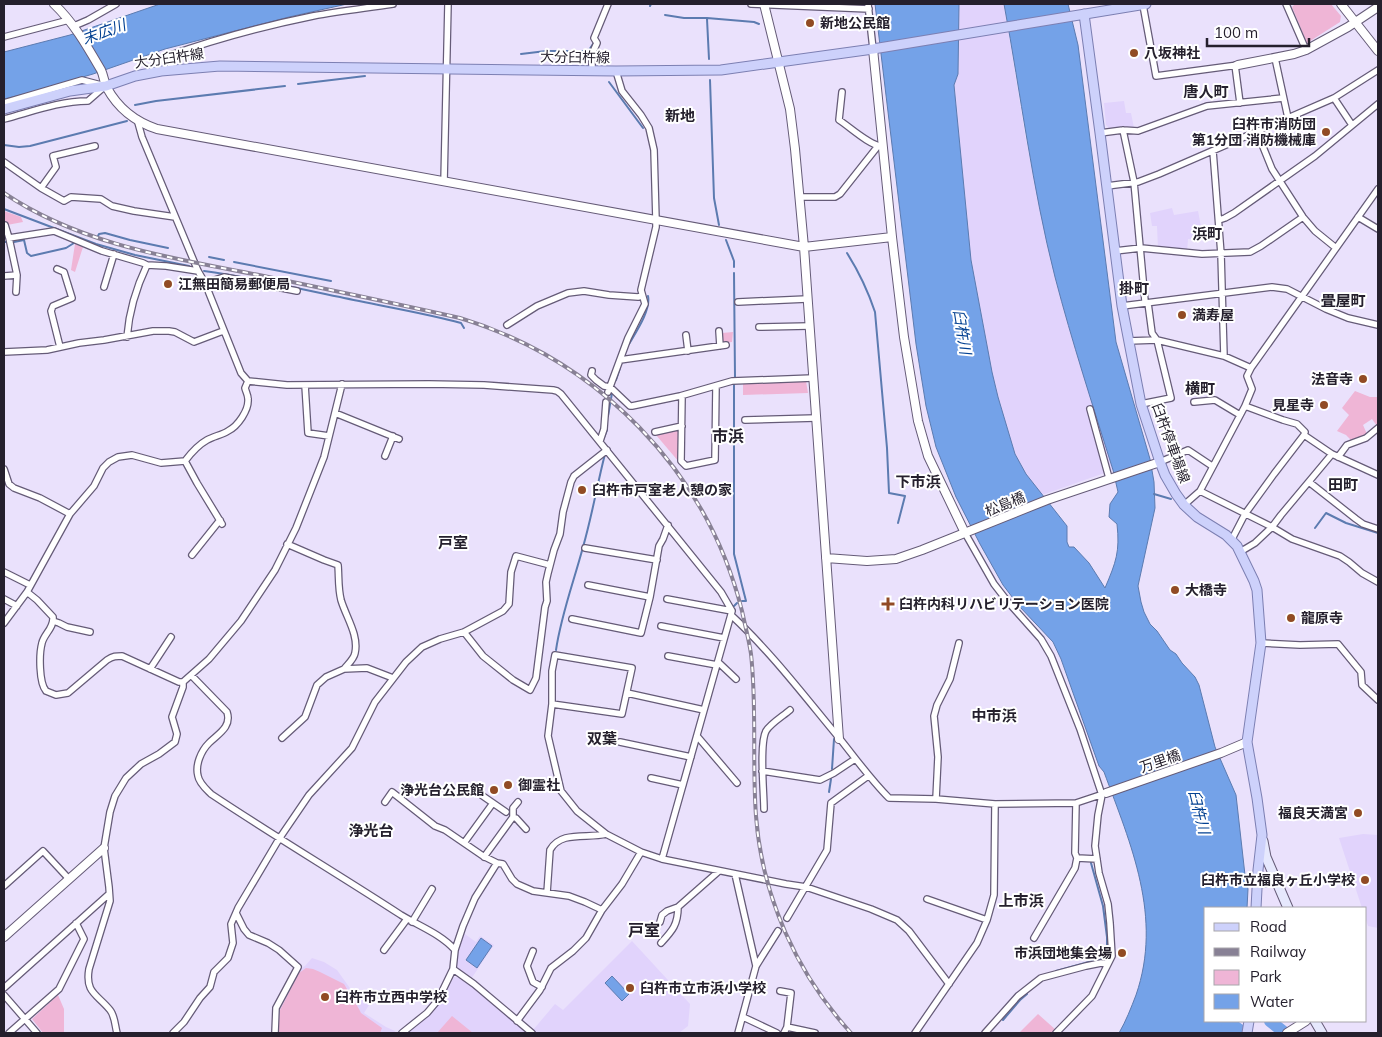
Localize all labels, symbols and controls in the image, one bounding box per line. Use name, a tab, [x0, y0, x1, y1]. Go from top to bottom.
water label: 末広川	[79, 14, 130, 48]
place label: 新地公民館	[820, 14, 890, 32]
scale bar	[1207, 15, 1310, 47]
marker: 新地公民館	[804, 17, 816, 29]
text: 100 m	[1214, 23, 1258, 42]
street label: 大分臼杵線	[133, 44, 205, 72]
place label: 八坂神社	[1144, 44, 1200, 62]
street label: 大分臼杵線	[540, 47, 610, 67]
marker: 八坂神社	[1128, 47, 1140, 59]
district label: 唐人町	[1183, 82, 1229, 101]
district label: 新地	[665, 106, 695, 125]
place label: 臼杵市消防団 第1分団 消防機械庫	[1192, 115, 1316, 149]
marker: 臼杵市消防団 第1分団 消防機械庫	[1320, 126, 1332, 138]
district label: 浜町	[1192, 224, 1222, 243]
place label: 江無田簡易郵便局	[178, 275, 290, 293]
marker: 江無田簡易郵便局	[162, 278, 174, 290]
district label: 掛町	[1119, 279, 1149, 298]
district label: 畳屋町	[1320, 291, 1366, 310]
place label: 満寿屋	[1192, 306, 1234, 324]
water label: 臼杵川	[950, 308, 976, 358]
marker: 満寿屋	[1176, 309, 1188, 321]
place label: 法音寺	[1311, 370, 1353, 388]
marker: 法音寺	[1357, 373, 1369, 385]
district label: 横町	[1185, 379, 1215, 398]
place label: 見星寺	[1272, 396, 1314, 414]
marker: 見星寺	[1318, 399, 1330, 411]
street label: 臼杵停車場線	[1148, 400, 1194, 486]
district label: 市浜	[712, 426, 744, 446]
district label: 下市浜	[895, 472, 941, 491]
district label: 田町	[1328, 475, 1358, 494]
place label: 臼杵市戸室老人憩の家	[592, 481, 732, 499]
marker: 臼杵市戸室老人憩の家	[576, 484, 588, 496]
street label: 松島橋	[982, 488, 1028, 520]
district label: 戸室	[438, 533, 468, 552]
place label: 大橋寺	[1185, 581, 1227, 599]
marker: 大橋寺	[1169, 584, 1181, 596]
place label: 臼杵内科リハビリテーション医院	[899, 595, 1109, 613]
marker: 臼杵内科リハビリテーション医院	[881, 597, 895, 611]
place label: 龍原寺	[1301, 609, 1343, 627]
marker: 龍原寺	[1285, 612, 1297, 624]
district label: 中市浜	[971, 706, 1017, 725]
district label: 双葉	[587, 729, 617, 748]
street label: 万里橋	[1137, 746, 1183, 776]
place label: 御霊社	[518, 776, 560, 794]
marker: 御霊社	[502, 779, 514, 791]
place label: 浄光台公民館	[400, 781, 484, 799]
marker: 浄光台公民館	[488, 784, 500, 796]
water label: 臼杵川	[1185, 788, 1215, 838]
place label: 福良天満宮	[1278, 804, 1348, 822]
marker: 福良天満宮	[1352, 807, 1364, 819]
district label: 浄光台	[348, 821, 394, 840]
place label: 臼杵市立福良ヶ丘小学校	[1201, 871, 1355, 889]
marker: 臼杵市立福良ヶ丘小学校	[1359, 874, 1371, 886]
district label: 上市浜	[998, 891, 1044, 910]
legend	[1204, 907, 1367, 1022]
text: Road	[1250, 917, 1287, 936]
district label: 戸室	[628, 920, 660, 940]
text: Railway	[1250, 942, 1306, 961]
place label: 市浜団地集会場	[1014, 944, 1112, 962]
marker: 市浜団地集会場	[1116, 947, 1128, 959]
text: Park	[1250, 967, 1282, 986]
place label: 臼杵市立市浜小学校	[640, 979, 766, 997]
marker: 臼杵市立市浜小学校	[624, 982, 636, 994]
place label: 臼杵市立西中学校	[335, 988, 447, 1006]
marker: 臼杵市立西中学校	[319, 991, 331, 1003]
text: Water	[1250, 992, 1294, 1011]

